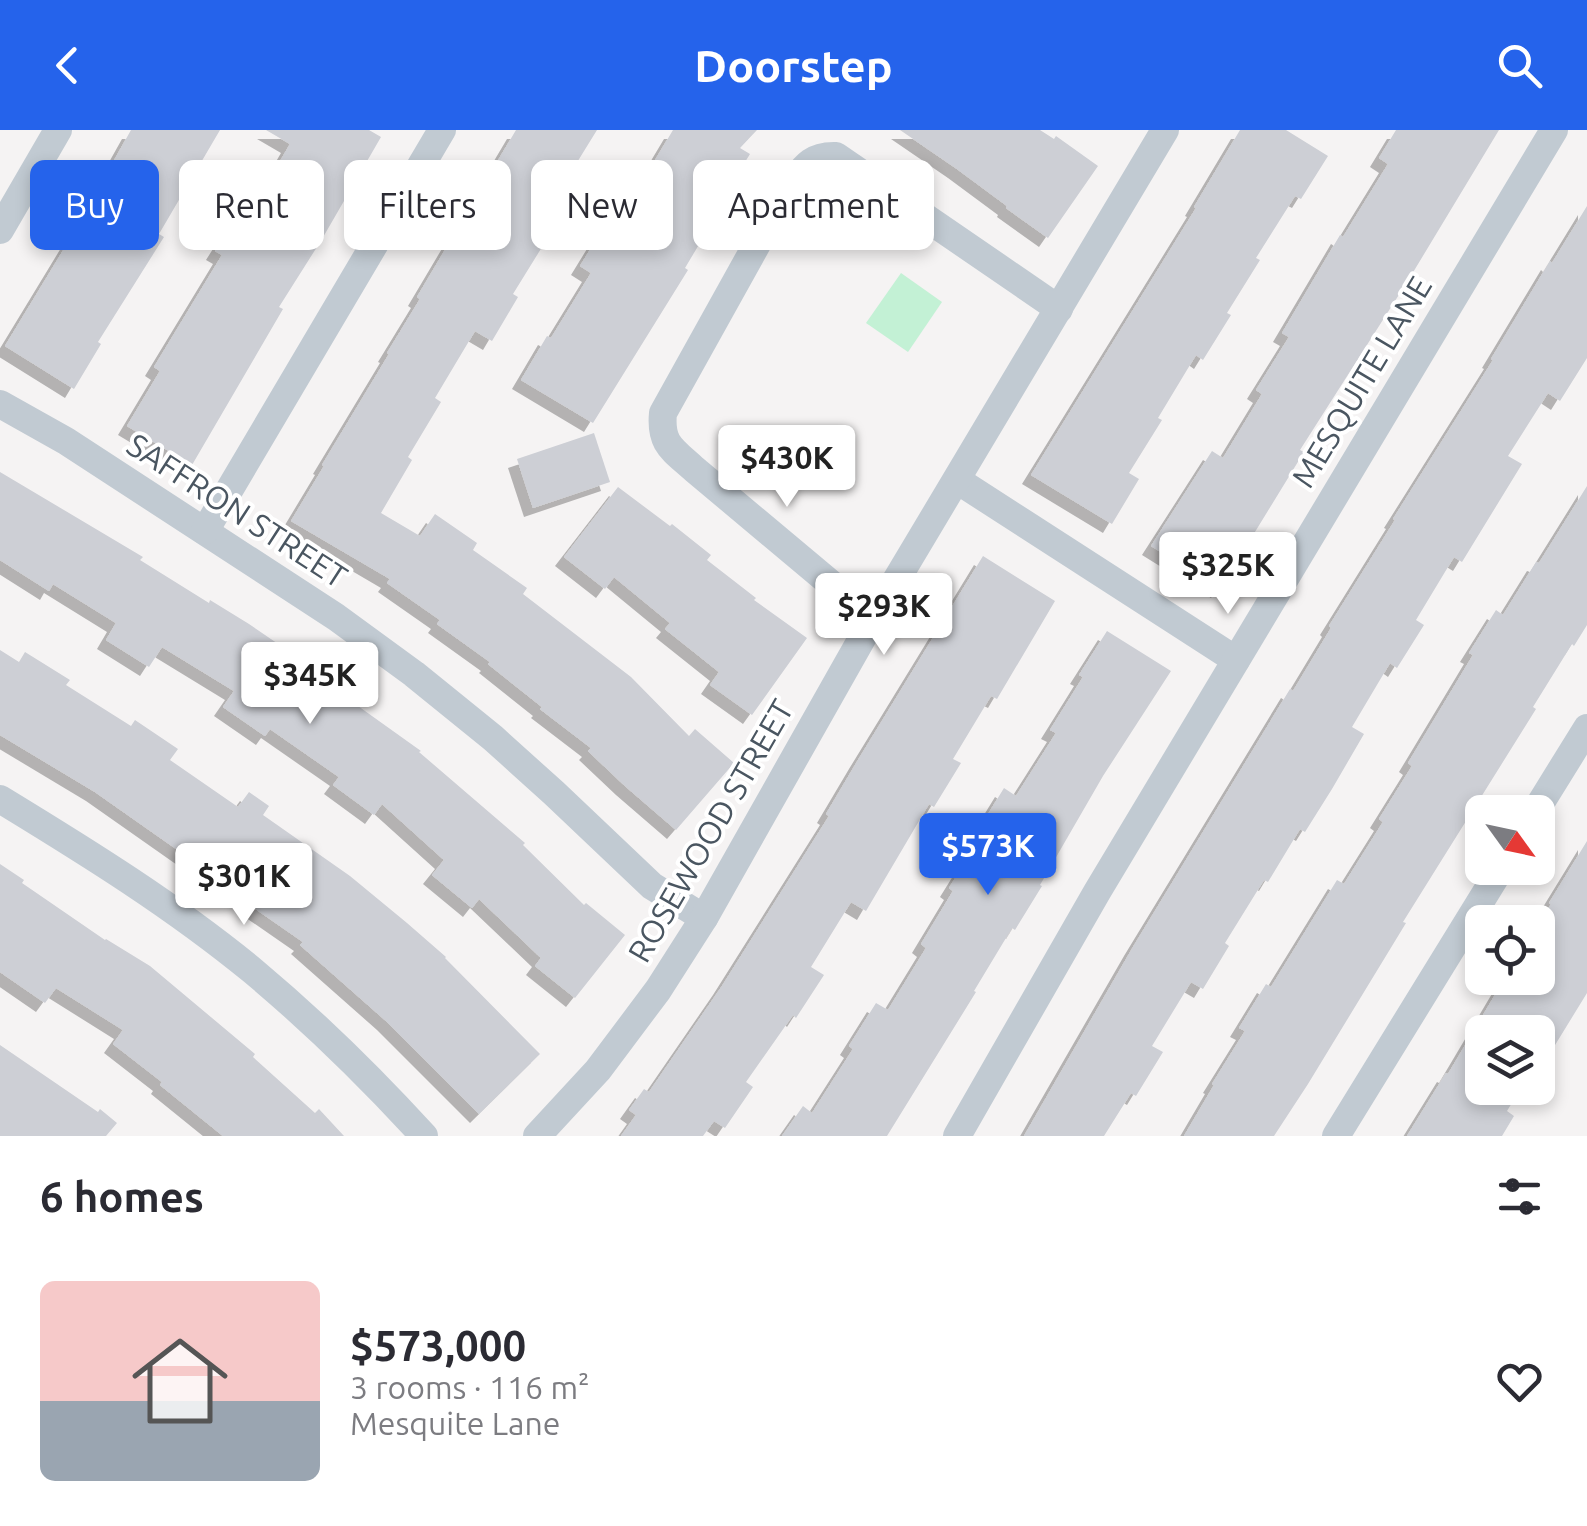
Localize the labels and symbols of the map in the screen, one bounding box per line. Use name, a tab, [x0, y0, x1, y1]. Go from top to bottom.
street label: MESQUITE LANE	[1284, 270, 1438, 493]
pin: $430K	[717, 425, 857, 510]
street label: SAFFRON STREET	[121, 426, 354, 595]
pin: $325K	[1158, 532, 1298, 617]
pin: $293K	[814, 573, 954, 658]
pin: $345K	[240, 642, 380, 727]
street label: ROSEWOOD STREET	[620, 693, 800, 968]
north arrow	[1465, 795, 1555, 885]
pin: $573K	[918, 813, 1058, 898]
pin: $301K	[174, 843, 314, 928]

